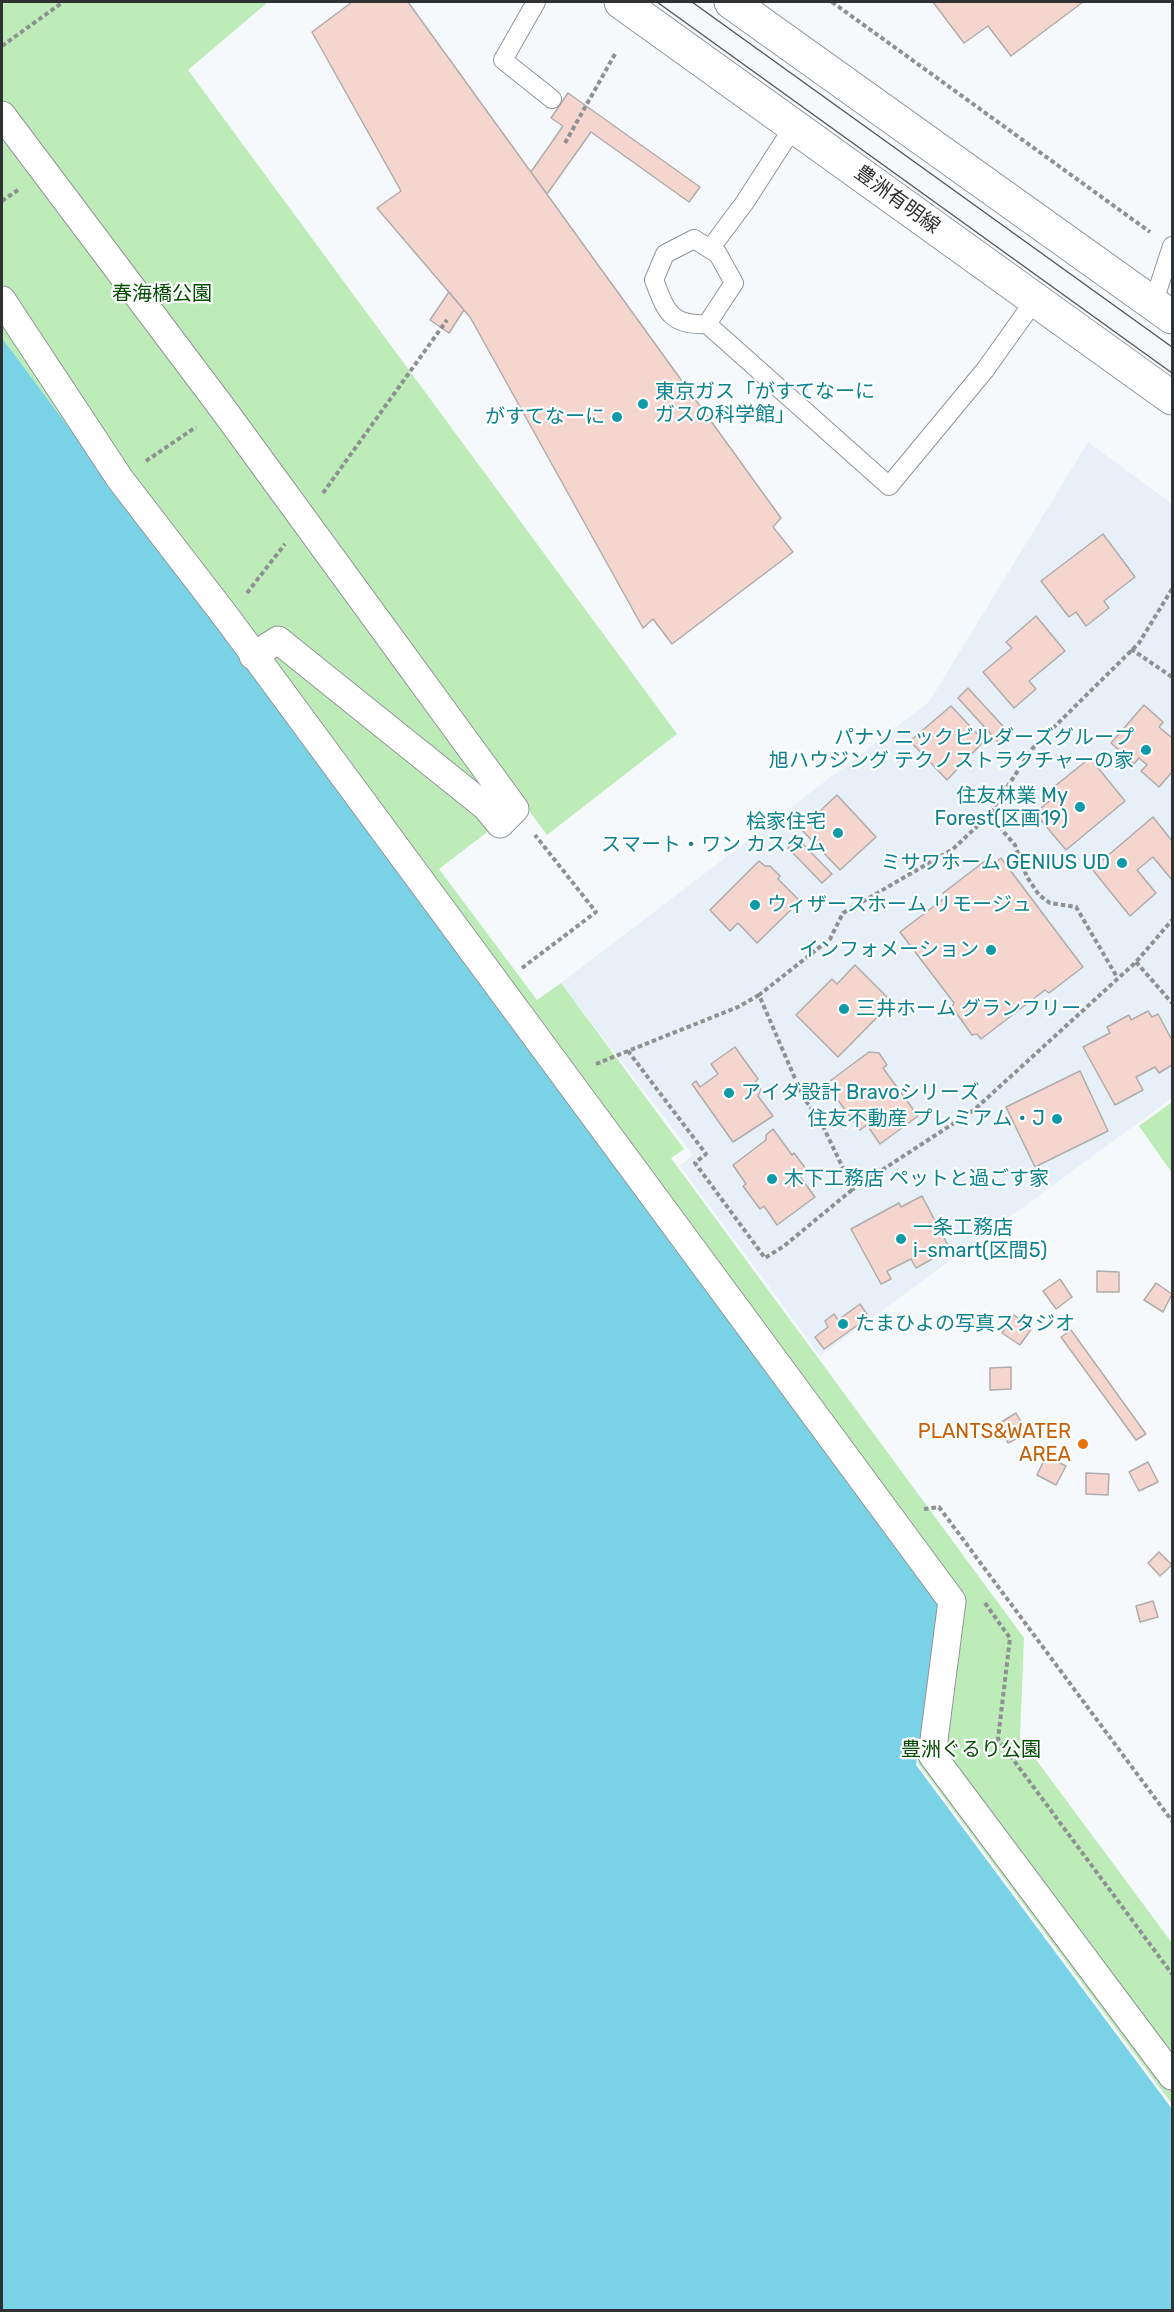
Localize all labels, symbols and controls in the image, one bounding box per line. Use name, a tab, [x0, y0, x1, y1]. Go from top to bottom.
street label: 豊洲有明線	[849, 161, 945, 239]
park label: 春海橋公園	[112, 282, 212, 306]
place label: 東京ガス「がすてなーに ガスの科学館」	[655, 380, 875, 427]
marker: 東京ガス「がすてなーに ガスの科学館」	[636, 397, 650, 411]
place label: がすてなーに	[485, 405, 605, 429]
marker: がすてなーに	[610, 410, 624, 424]
place label: パナソニックビルダーズグループ 旭ハウジング テクノストラクチャーの家	[769, 726, 1134, 773]
marker: パナソニックビルダーズグループ 旭ハウジング テクノストラクチャーの家	[1139, 743, 1153, 757]
place label: 住友林業 My Forest(区画19)	[934, 784, 1068, 831]
marker: 住友林業 My Forest(区画19)	[1073, 800, 1087, 814]
place label: 桧家住宅 スマート・ワン カスタム	[601, 810, 826, 857]
marker: 桧家住宅 スマート・ワン カスタム	[831, 826, 845, 840]
place label: ミサワホーム GENIUS UD	[881, 851, 1110, 875]
marker: ミサワホーム GENIUS UD	[1115, 856, 1129, 870]
place label: ウィザースホーム リモージュ	[767, 893, 1032, 917]
marker: ウィザースホーム リモージュ	[748, 898, 762, 912]
place label: インフォメーション	[799, 938, 979, 962]
marker: インフォメーション	[984, 943, 998, 957]
place label: 三井ホーム グランフリー	[856, 997, 1081, 1021]
marker: 三井ホーム グランフリー	[837, 1002, 851, 1016]
place label: アイダ設計 Bravoシリーズ	[741, 1081, 980, 1105]
marker: アイダ設計 Bravoシリーズ	[722, 1086, 736, 1100]
place label: 住友不動産 プレミアム・J	[807, 1107, 1045, 1131]
marker: 住友不動産 プレミアム・J	[1050, 1112, 1064, 1126]
place label: 木下工務店 ペットと過ごす家	[784, 1167, 1049, 1191]
marker: 木下工務店 ペットと過ごす家	[765, 1172, 779, 1186]
place label: 一条工務店 i-smart(区間5)	[913, 1216, 1047, 1263]
marker: 一条工務店 i-smart(区間5)	[894, 1232, 908, 1246]
place label: たまひよの写真スタジオ	[855, 1312, 1075, 1336]
marker: たまひよの写真スタジオ	[836, 1317, 850, 1331]
place label: PLANTS&WATER AREA	[918, 1420, 1071, 1467]
marker: PLANTS&WATER AREA	[1076, 1437, 1090, 1451]
park label: 豊洲ぐるり公園	[901, 1738, 1041, 1762]

